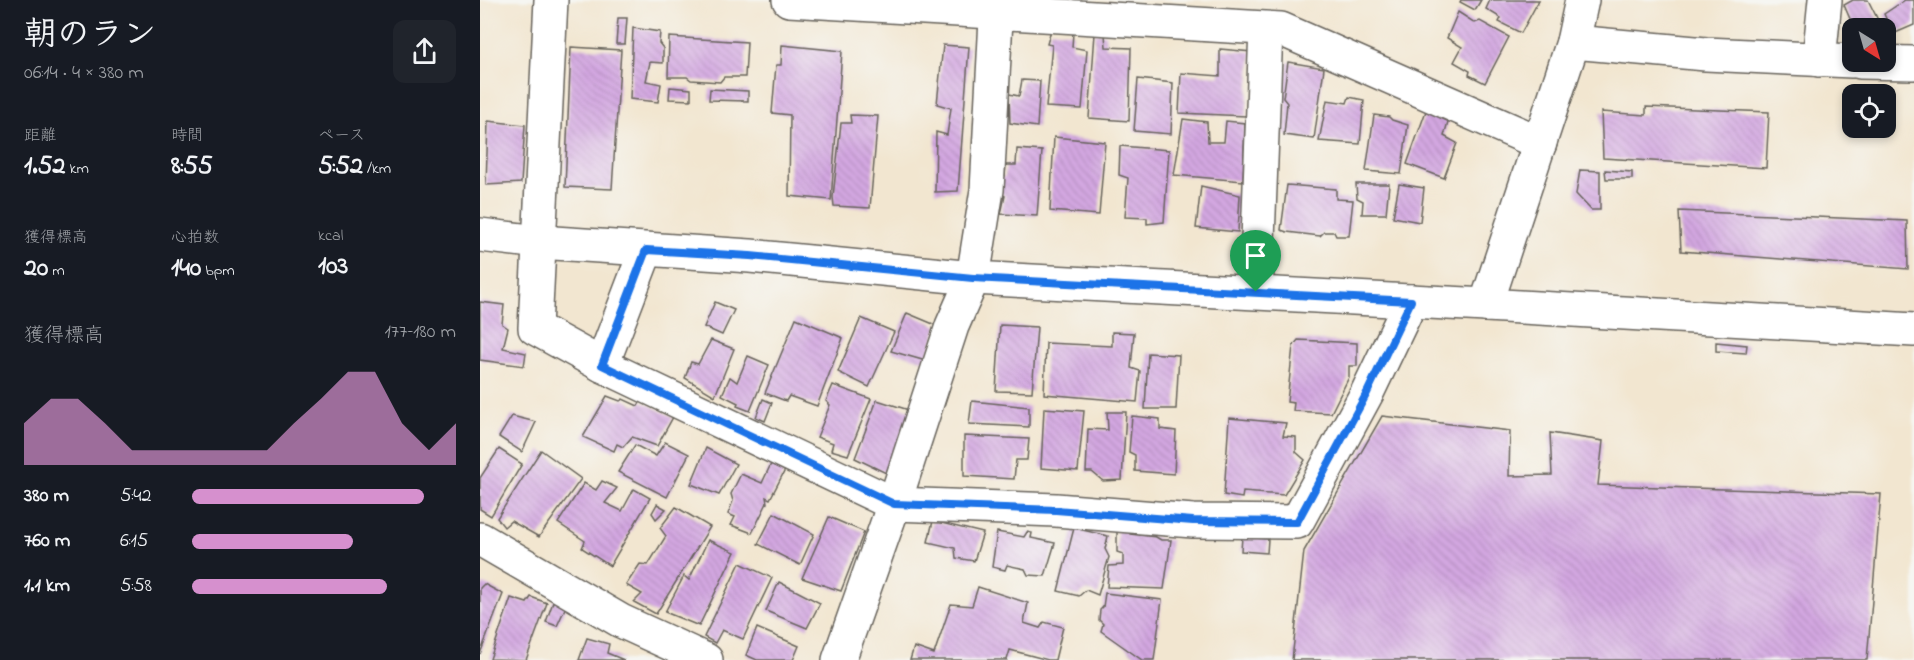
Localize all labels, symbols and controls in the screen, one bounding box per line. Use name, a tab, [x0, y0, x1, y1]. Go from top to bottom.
text: 朝のラン	[24, 12, 156, 60]
north arrow	[1842, 18, 1896, 72]
map controls	[1842, 18, 1896, 138]
button: share	[393, 20, 456, 83]
text: 06:14 · 4 × 380 m	[24, 59, 144, 88]
button: locate	[1842, 84, 1896, 138]
text: 距離	[24, 124, 56, 148]
text: 時間	[171, 124, 203, 148]
text: ペース	[318, 124, 365, 148]
text: 1.52	[24, 148, 65, 186]
text: 8:55	[171, 148, 213, 186]
text: 5:52	[318, 148, 363, 186]
text: km	[65, 157, 89, 181]
text: /km	[363, 157, 391, 181]
text: kcal	[318, 224, 343, 248]
text: 獲得標高	[24, 226, 88, 250]
text: 心拍数	[171, 226, 219, 250]
pin	[1230, 230, 1281, 292]
icon: arrive	[1239, 239, 1272, 272]
text: 103	[318, 248, 348, 286]
text: 20	[24, 250, 48, 288]
text: 140	[171, 250, 201, 288]
text: m	[48, 259, 65, 283]
text: bpm	[201, 259, 235, 283]
text: 177–180 m	[384, 318, 456, 347]
text: 獲得標高	[24, 322, 104, 351]
text: 380 m	[24, 482, 69, 511]
text: 5:42	[120, 482, 151, 511]
text: 760 m	[24, 527, 70, 556]
text: 6:15	[120, 527, 148, 556]
text: 1.1 km	[24, 572, 70, 601]
text: 5:58	[120, 572, 152, 601]

